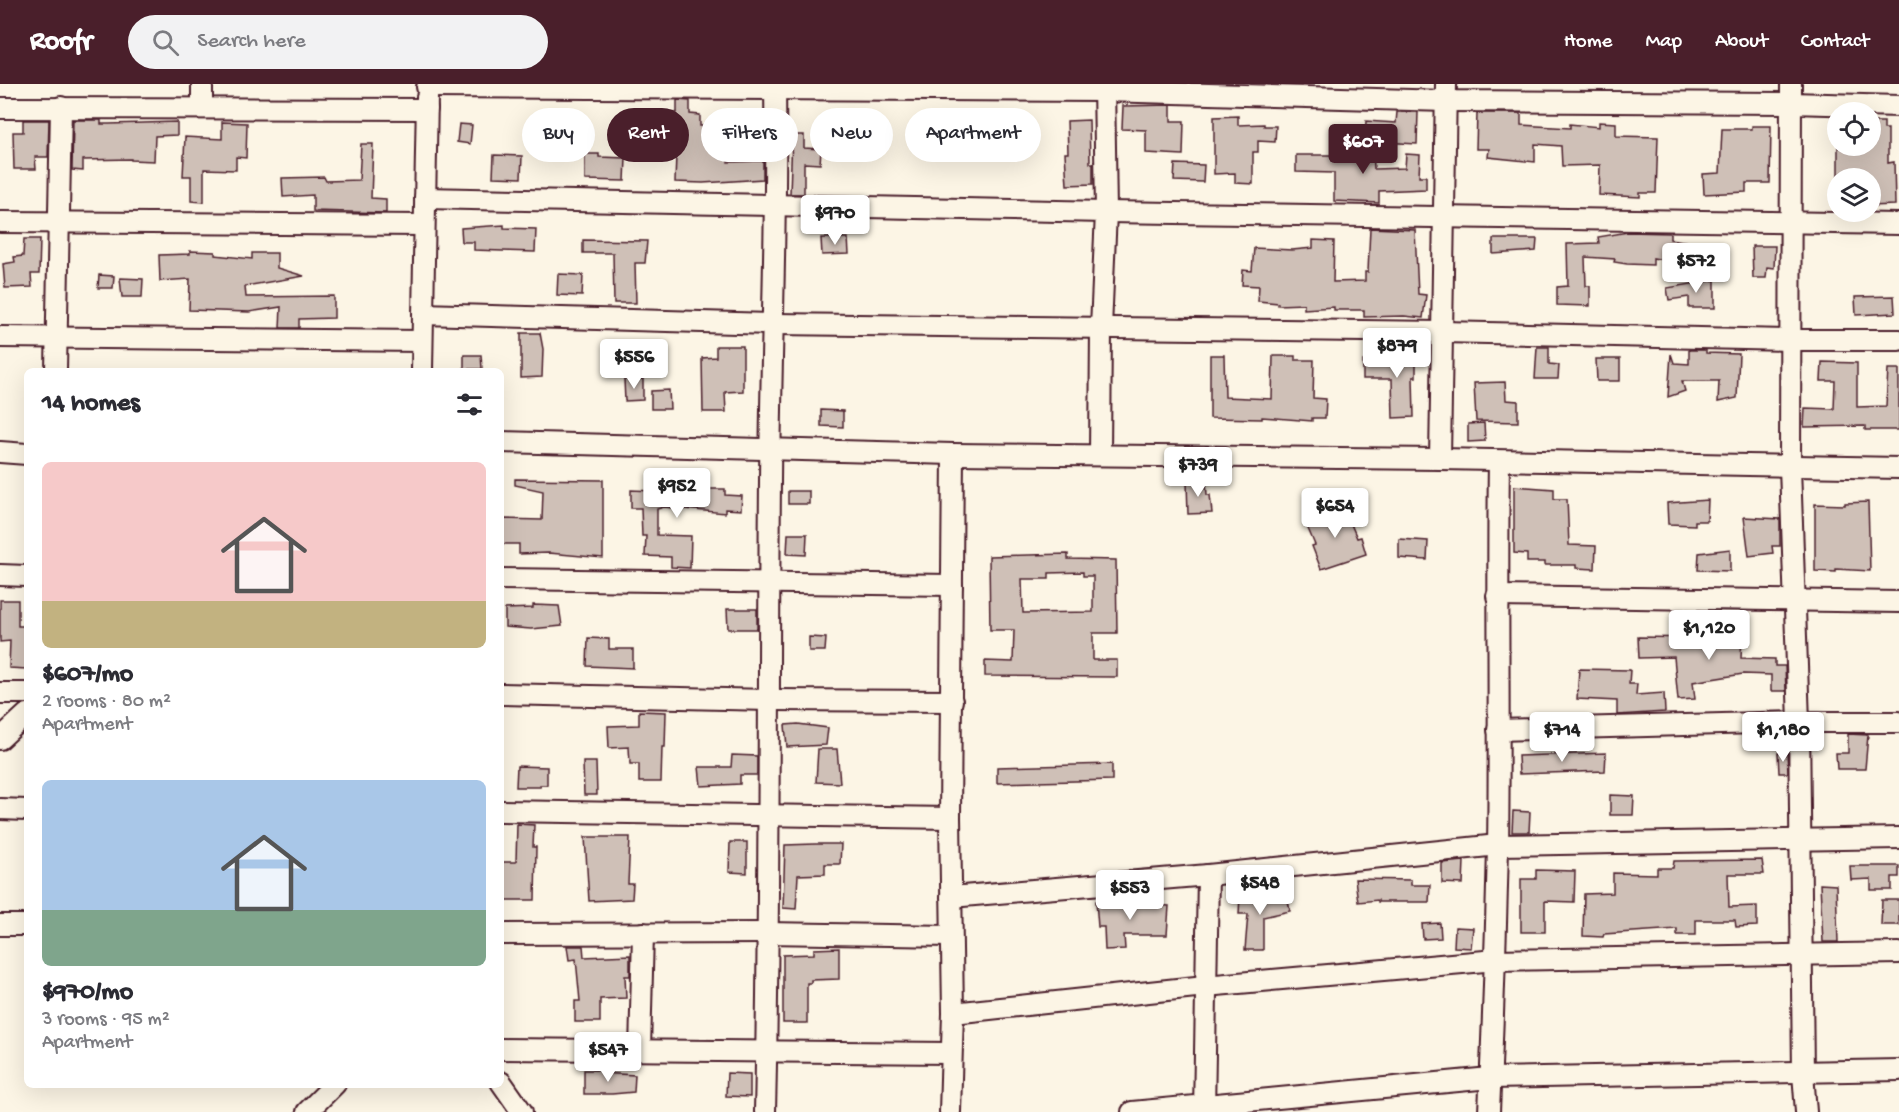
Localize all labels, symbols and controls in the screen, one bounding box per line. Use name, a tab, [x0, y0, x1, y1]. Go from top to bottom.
search box	[128, 15, 548, 69]
text: Roofr	[30, 26, 92, 59]
icon: search	[149, 26, 182, 59]
text: Search here	[197, 29, 306, 55]
text: Home	[1564, 30, 1612, 55]
text: Map	[1645, 30, 1682, 55]
text: About	[1715, 30, 1768, 55]
text: Contact	[1801, 30, 1869, 55]
map controls	[1827, 102, 1881, 222]
button: locate	[1827, 102, 1881, 156]
chip: Buy	[522, 108, 595, 162]
chip: Rent	[607, 108, 689, 162]
chip: Filters	[701, 108, 798, 162]
chip: New	[810, 108, 893, 162]
chip: Apartment	[905, 108, 1041, 162]
pin: $607	[1327, 124, 1399, 175]
text: $607	[1343, 132, 1383, 155]
button: layers	[1827, 168, 1881, 222]
pin: $970	[799, 195, 871, 246]
text: $970	[815, 203, 855, 226]
pin: $572	[1660, 243, 1732, 294]
text: $572	[1676, 251, 1716, 274]
pin: $879	[1361, 328, 1433, 379]
text: $879	[1377, 336, 1417, 359]
pin: $556	[598, 339, 670, 390]
text: $556	[614, 347, 654, 370]
icon: filters	[453, 388, 486, 421]
text: 14 homes	[42, 389, 140, 420]
pin: $739	[1162, 447, 1234, 498]
text: $739	[1178, 455, 1218, 478]
pin: $952	[641, 468, 713, 519]
text: $952	[657, 476, 697, 499]
pin: $654	[1299, 488, 1371, 539]
text: $654	[1315, 496, 1355, 519]
icon: home	[210, 501, 318, 609]
pin: $1,120	[1660, 610, 1758, 661]
text: $1,120	[1683, 618, 1735, 641]
text: $607/mo	[42, 660, 133, 691]
text: 2 rooms · 80 m²	[42, 691, 171, 714]
pin: $714	[1526, 712, 1598, 763]
pin: $1,180	[1734, 712, 1832, 763]
text: Apartment	[42, 714, 132, 737]
text: $714	[1544, 720, 1580, 743]
text: $1,180	[1756, 720, 1810, 743]
icon: home	[210, 819, 318, 927]
pin: $548	[1224, 865, 1296, 916]
pin: $553	[1094, 870, 1166, 921]
text: $548	[1240, 873, 1280, 896]
text: $553	[1110, 878, 1150, 901]
text: $970/mo	[42, 978, 133, 1009]
text: 3 rooms · 95 m²	[42, 1009, 170, 1032]
text: Apartment	[42, 1032, 132, 1055]
pin: $547	[572, 1032, 644, 1083]
text: $547	[588, 1040, 628, 1063]

